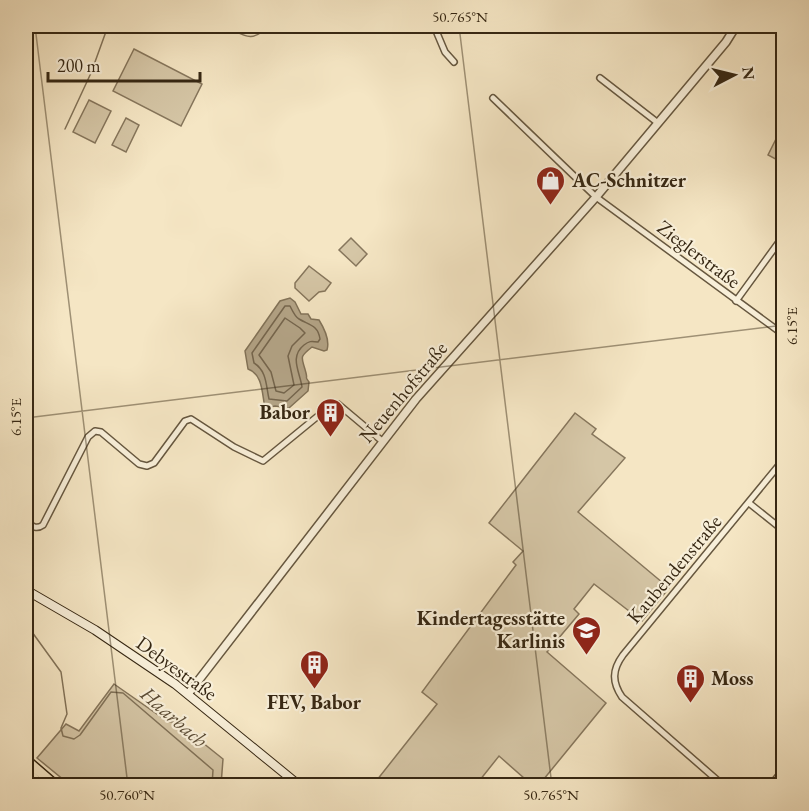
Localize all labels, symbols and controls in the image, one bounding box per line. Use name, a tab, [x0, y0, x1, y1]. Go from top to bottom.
text: 50.765°N	[432, 7, 488, 26]
scale bar	[48, 45, 200, 83]
north arrow	[704, 45, 764, 105]
text: 200 m	[57, 54, 101, 77]
text: N	[737, 66, 760, 81]
shop icon: AC-Schnitzer	[535, 164, 567, 206]
place label: AC-Schnitzer	[571, 167, 687, 193]
street label: Zieglerstraße	[652, 214, 746, 294]
text: 6.15°E	[782, 307, 801, 345]
street label: Neuenhofstraße	[353, 336, 453, 448]
building icon: Babor	[315, 396, 347, 438]
text: 6.15°E	[6, 398, 25, 436]
place label: Babor	[260, 399, 311, 425]
street label: Kaubendenstraße	[621, 509, 727, 629]
place label: Kindertagesstätte Karlinis	[417, 605, 565, 654]
school or university icon: Kindertagesstätte Karlinis	[570, 614, 602, 656]
street label: Debyestraße	[131, 630, 223, 706]
building icon: FEV, Babor	[298, 648, 330, 690]
building icon: Moss	[674, 662, 706, 704]
place label: Moss	[711, 665, 753, 691]
water label: Haarbach	[134, 680, 213, 753]
place label: FEV, Babor	[267, 689, 362, 715]
text: 50.760°N	[99, 785, 155, 804]
text: 50.765°N	[523, 785, 579, 804]

